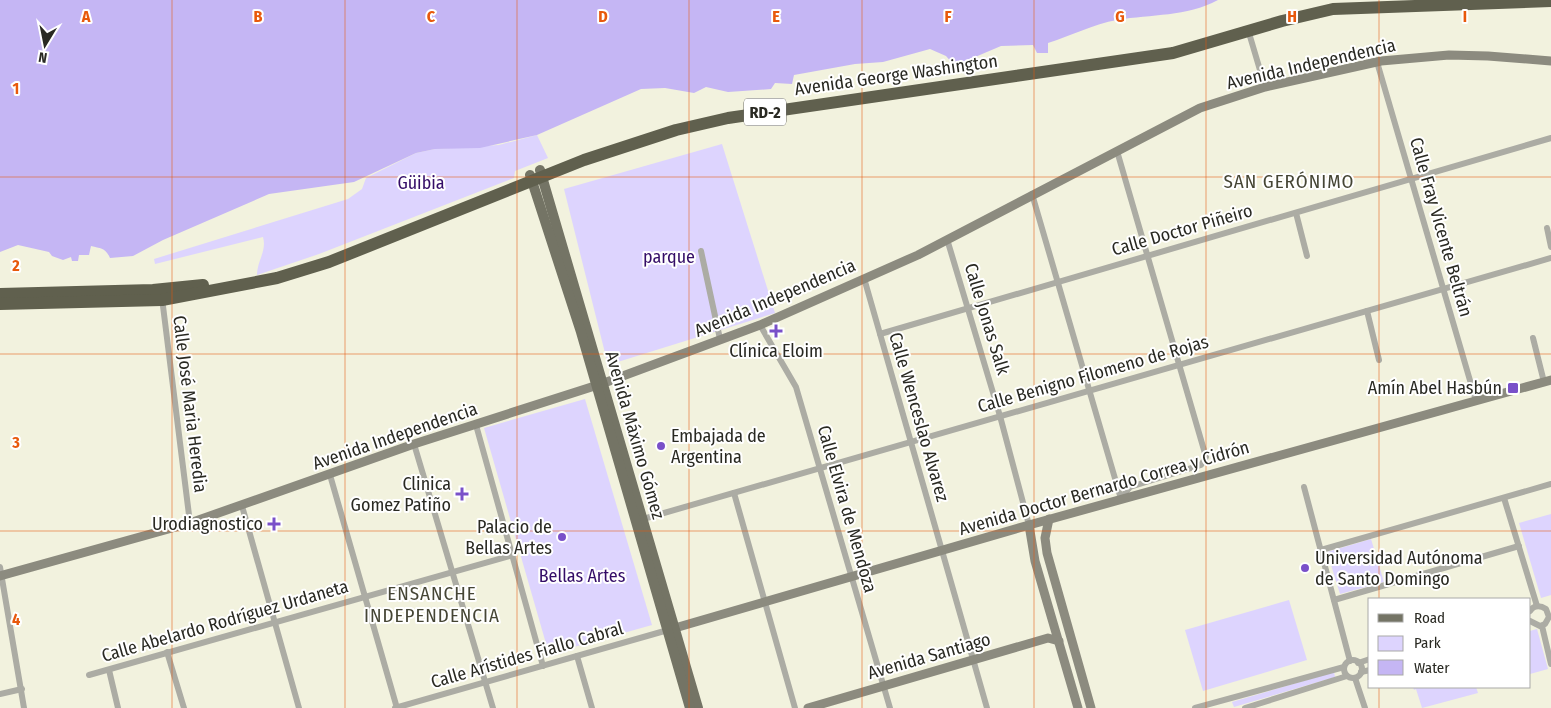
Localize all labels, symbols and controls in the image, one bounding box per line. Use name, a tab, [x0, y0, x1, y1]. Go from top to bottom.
text: A	[81, 7, 91, 26]
text: B	[254, 7, 263, 26]
text: C	[427, 7, 436, 26]
text: D	[598, 7, 608, 26]
text: E	[772, 7, 780, 26]
text: F	[944, 7, 952, 26]
text: G	[1115, 7, 1125, 26]
text: H	[1287, 7, 1297, 26]
text: I	[1463, 7, 1467, 26]
north arrow	[20, 20, 70, 70]
street label: Avenida Independencia	[1224, 34, 1398, 94]
text: N	[37, 48, 48, 66]
street label: Avenida George Washington	[793, 50, 999, 100]
text: 1	[13, 79, 19, 98]
road number: RD-2	[744, 98, 786, 125]
street label: Calle Fray Vicente Beltrán	[1405, 135, 1477, 319]
district label: SAN GERÓNIMO	[1224, 170, 1355, 193]
park label: Güibia	[397, 172, 445, 194]
street label: Calle Doctor Piñeiro	[1109, 199, 1255, 261]
park label: parque	[643, 246, 695, 268]
street label: Avenida Independencia	[691, 254, 859, 342]
text: 2	[11, 256, 20, 275]
street label: Calle Jonas Salk	[960, 261, 1015, 378]
street label: Calle José Maria Heredia	[168, 314, 212, 494]
marker: Clínica Eloim	[769, 324, 783, 338]
street label: Calle Wenceslao Alvarez	[884, 330, 954, 504]
street label: Calle Benigno Filomeno de Rojas	[975, 330, 1211, 418]
place label: Clínica Eloim	[729, 340, 823, 362]
street label: Avenida Máximo Gómez	[600, 348, 670, 522]
place label: Amín Abel Hasbún	[1368, 377, 1502, 399]
marker: Amín Abel Hasbún	[1506, 381, 1520, 395]
street label: Avenida Independencia	[310, 397, 480, 475]
street label: Calle Elvira de Mendoza	[813, 423, 881, 595]
place label: Embajada de Argentina	[671, 425, 766, 468]
text: 3	[11, 433, 20, 452]
street label: Avenida Doctor Bernardo Correa y Cidrón	[956, 436, 1252, 540]
marker: Embajada de Argentina	[655, 440, 667, 452]
place label: Clinica Gomez Patiño	[351, 473, 451, 516]
marker: Clinica Gomez Patiño	[455, 487, 469, 501]
place label: Urodiagnostico	[152, 513, 263, 535]
place label: Palacio de Bellas Artes	[465, 516, 552, 559]
marker: Urodiagnostico	[267, 517, 281, 531]
marker: Palacio de Bellas Artes	[556, 531, 568, 543]
place label: Universidad Autónoma de Santo Domingo	[1315, 547, 1483, 590]
marker: Universidad Autónoma de Santo Domingo	[1299, 562, 1311, 574]
park label: Bellas Artes	[539, 565, 626, 587]
street label: Calle Abelardo Rodríguez Urdaneta	[99, 575, 351, 667]
district label: ENSANCHE INDEPENDENCIA	[364, 582, 500, 627]
legend	[1368, 598, 1531, 688]
text: Road	[1414, 609, 1445, 627]
text: 4	[12, 610, 20, 629]
street label: Calle Arístides Fiallo Cabral	[428, 617, 626, 693]
street label: Avenida Santiago	[865, 628, 993, 684]
text: Park	[1414, 634, 1441, 652]
text: Water	[1414, 659, 1450, 677]

